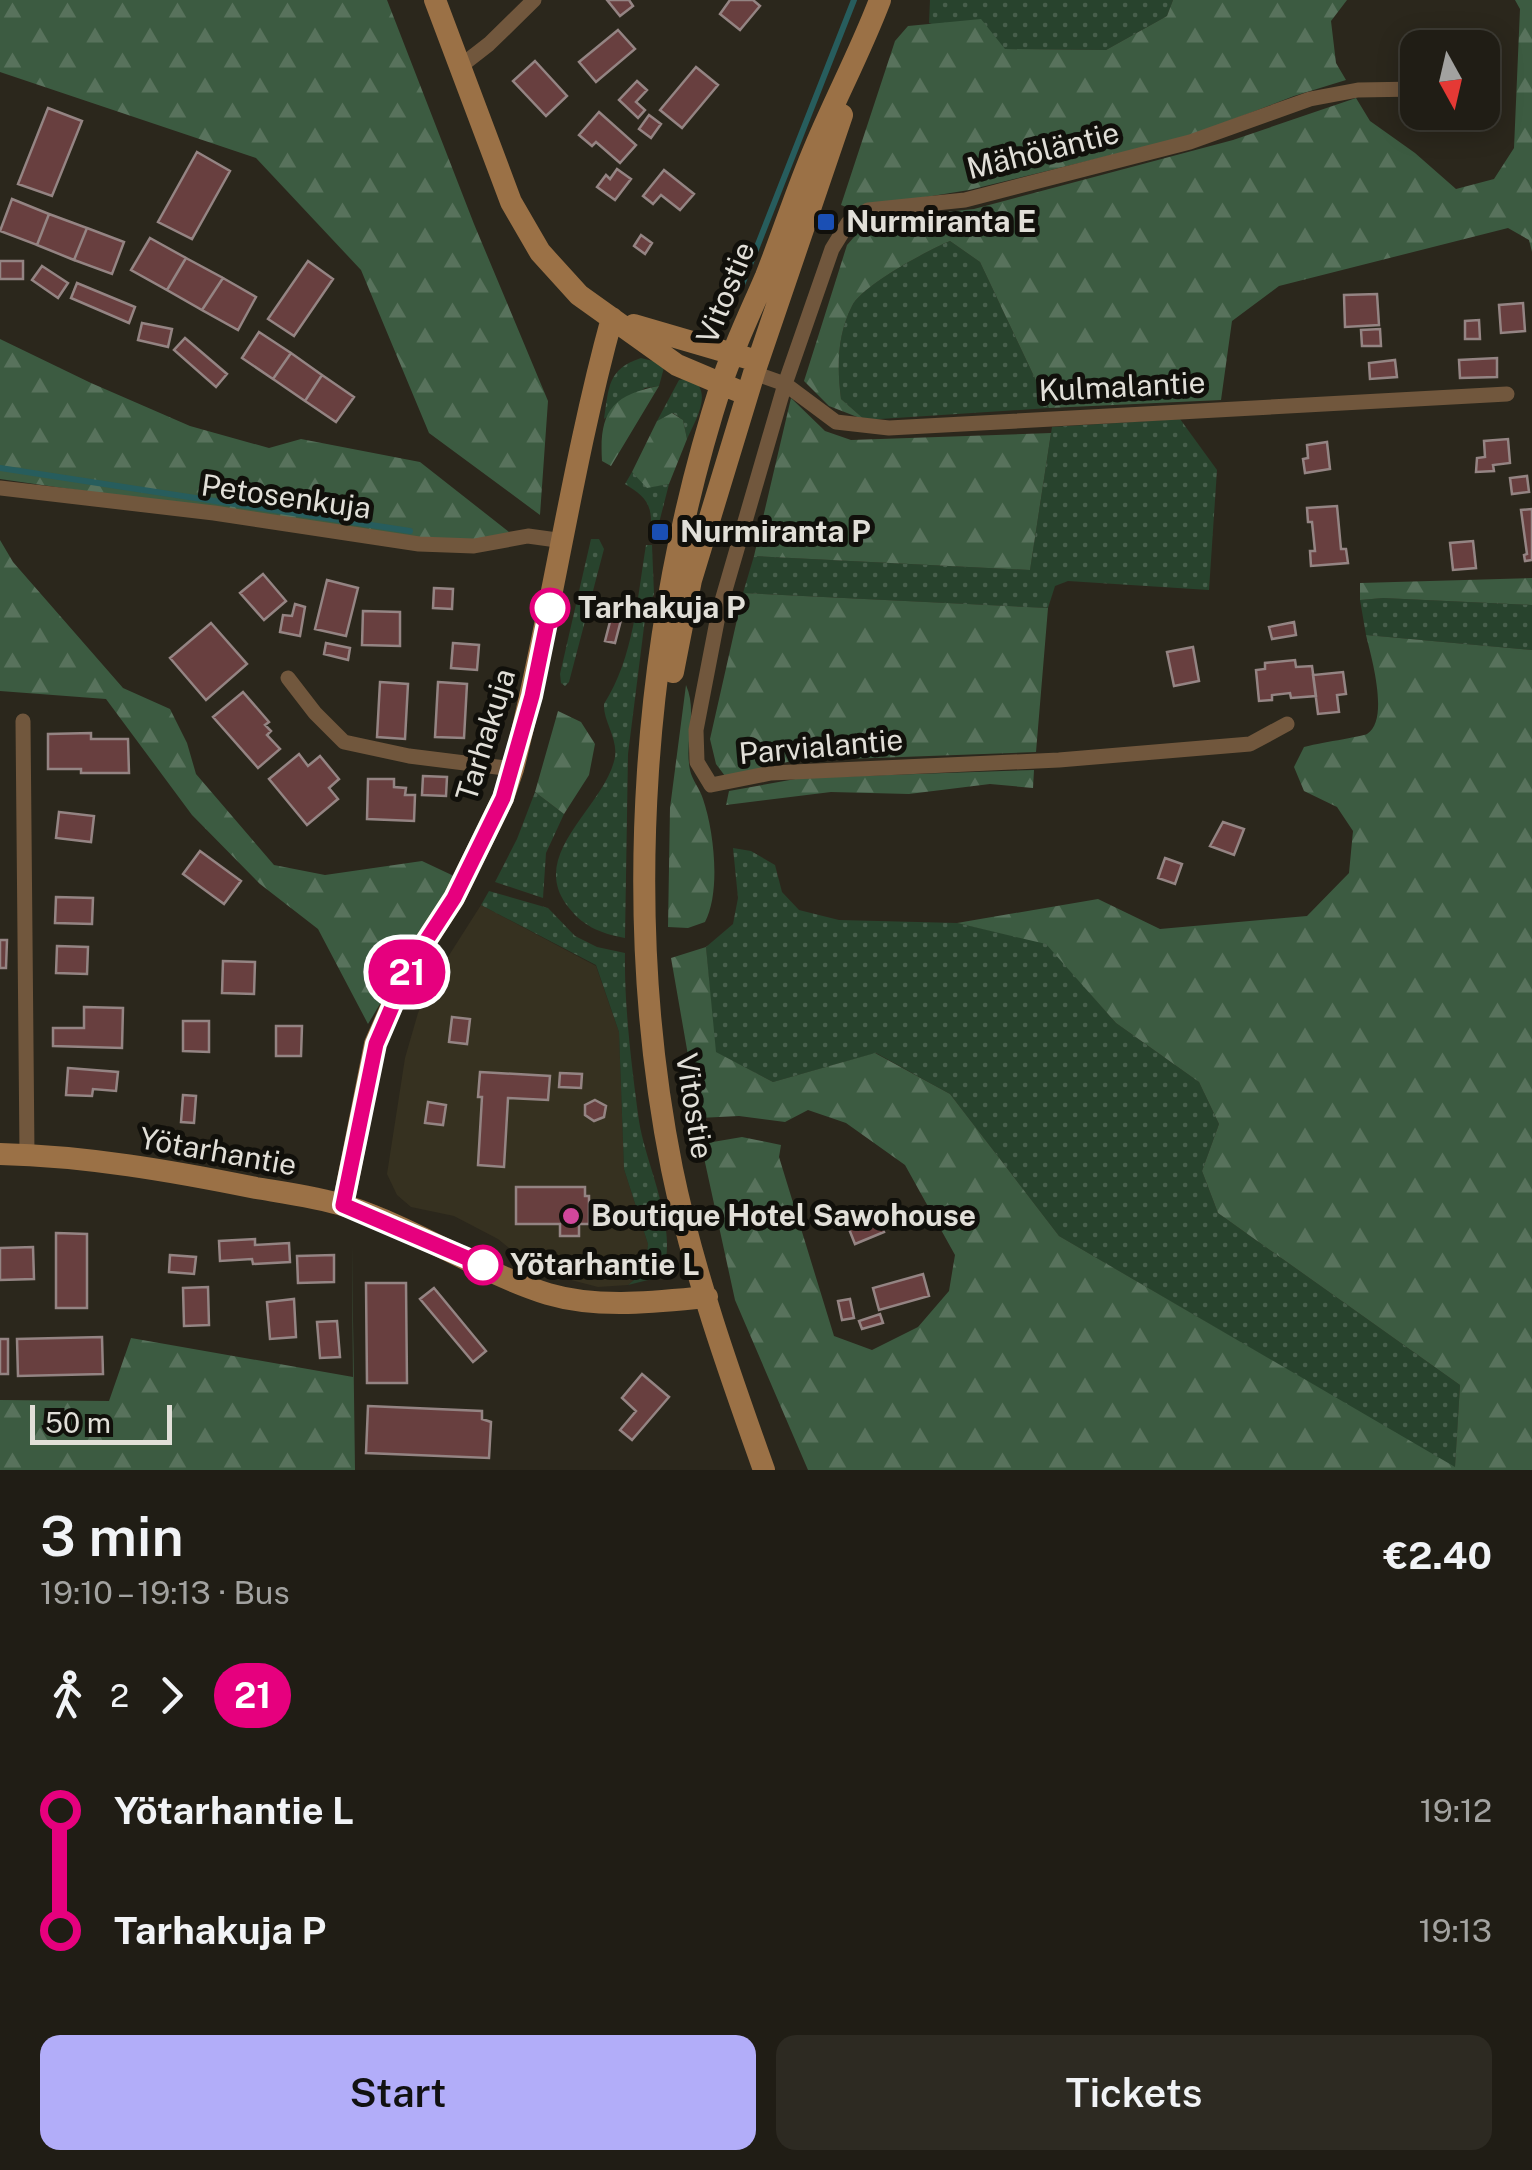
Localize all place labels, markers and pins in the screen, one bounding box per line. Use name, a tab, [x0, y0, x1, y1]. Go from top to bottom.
place label: Nurmiranta E	[846, 203, 1036, 239]
marker: Nurmiranta E	[815, 211, 837, 233]
place label: Nurmiranta P	[680, 513, 871, 549]
marker: Nurmiranta P	[649, 521, 671, 543]
marker: Tarhakuja P	[531, 589, 569, 627]
place label: Tarhakuja P	[578, 589, 746, 625]
place label: Boutique Hotel Sawohouse	[591, 1197, 976, 1233]
marker: Boutique Hotel Sawohouse	[560, 1205, 582, 1227]
marker: Yötarhantie L	[464, 1246, 502, 1284]
place label: Yötarhantie L	[510, 1246, 699, 1282]

